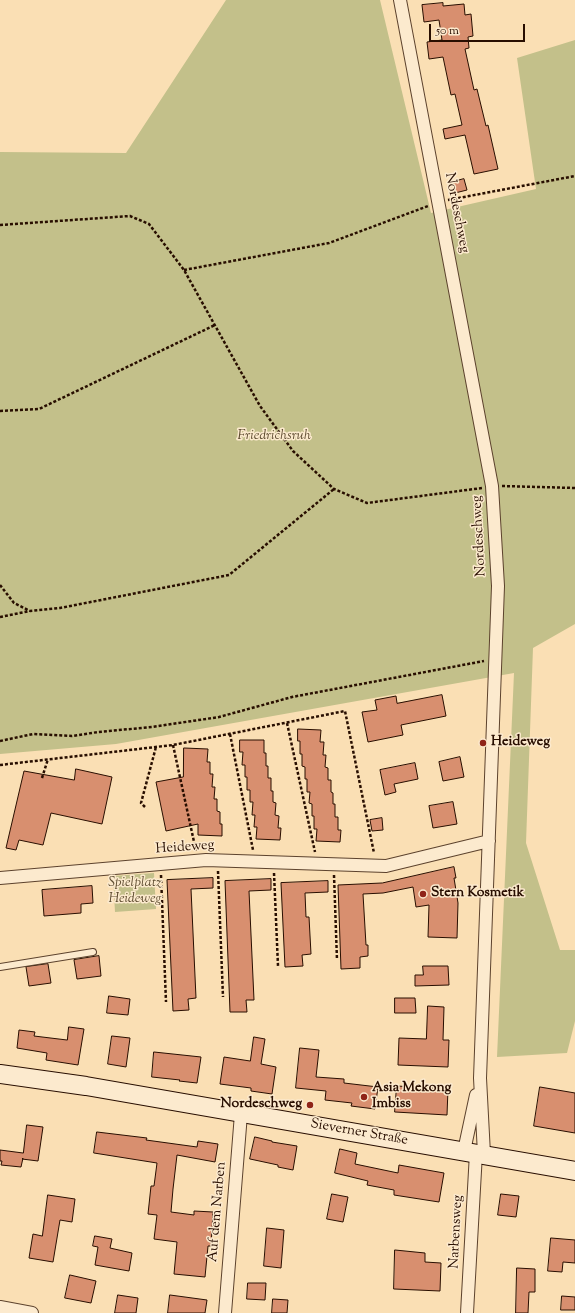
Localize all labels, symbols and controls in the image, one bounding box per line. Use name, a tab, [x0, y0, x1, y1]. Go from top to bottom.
scale bar	[431, 16, 527, 42]
text: 50 m	[436, 22, 459, 40]
street label: Nordeschweg	[440, 171, 472, 255]
park label: Friedrichsruh	[237, 429, 311, 445]
street label: Nordeschweg	[469, 495, 491, 577]
place label: Heideweg	[491, 735, 550, 751]
marker: Heideweg	[478, 738, 488, 748]
street label: Heideweg	[155, 838, 215, 858]
park label: Spielplatz Heideweg	[108, 876, 162, 908]
place label: Stern Kosmetik	[431, 886, 524, 902]
marker: Stern Kosmetik	[418, 889, 428, 899]
place label: Asia Mekong Imbiss	[372, 1081, 451, 1114]
marker: Asia Mekong Imbiss	[359, 1092, 369, 1102]
place label: Nordeschweg	[221, 1097, 302, 1113]
marker: Nordeschweg	[305, 1100, 315, 1110]
street label: Sieverner Straße	[309, 1116, 409, 1150]
street label: Auf dem Narben	[205, 1161, 231, 1263]
street label: Narbensweg	[447, 1195, 467, 1269]

